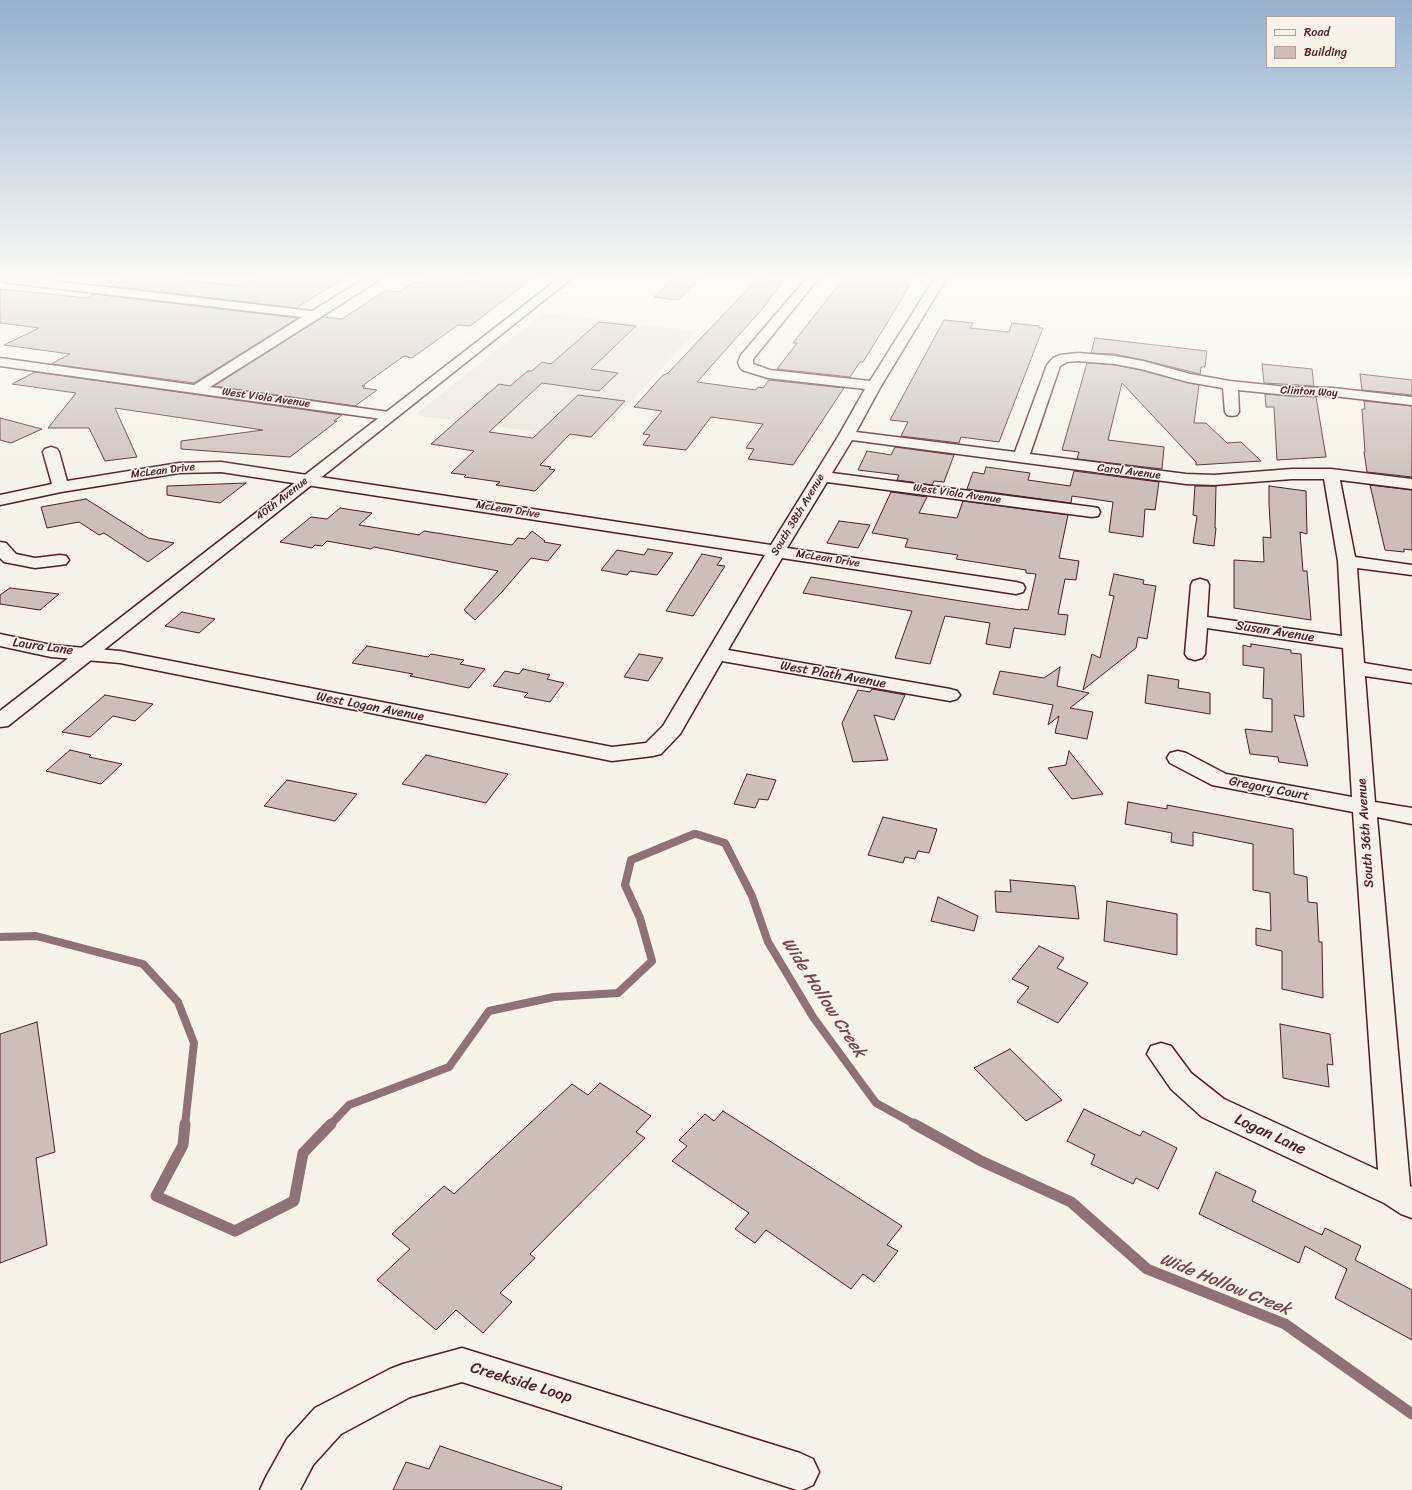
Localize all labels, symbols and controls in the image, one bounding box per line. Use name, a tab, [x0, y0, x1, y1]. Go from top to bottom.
legend	[1266, 16, 1396, 68]
text: Road	[1304, 21, 1330, 43]
text: Building	[1304, 41, 1347, 63]
street label: Clinton Way	[1280, 384, 1338, 400]
street label: West Viola Avenue	[221, 385, 311, 411]
street label: McLean Drive	[130, 461, 196, 481]
street label: Carol Avenue	[1097, 462, 1161, 482]
street label: South 38th Avenue	[768, 472, 828, 558]
street label: 40th Avenue	[253, 475, 311, 523]
street label: West Viola Avenue	[912, 481, 1002, 507]
street label: McLean Drive	[475, 498, 541, 522]
street label: McLean Drive	[795, 547, 861, 571]
street label: Susan Avenue	[1235, 618, 1315, 646]
street label: Laura Lane	[12, 635, 74, 659]
street label: West Plath Avenue	[779, 658, 887, 692]
street label: West Logan Avenue	[315, 689, 425, 725]
street label: Gregory Court	[1228, 774, 1310, 804]
street label: South 36th Avenue	[1354, 778, 1378, 888]
water label: Wide Hollow Creek	[777, 934, 869, 1062]
street label: Logan Lane	[1231, 1110, 1309, 1160]
water label: Wide Hollow Creek	[1157, 1249, 1293, 1321]
street label: Creekside Loop	[468, 1358, 574, 1408]

